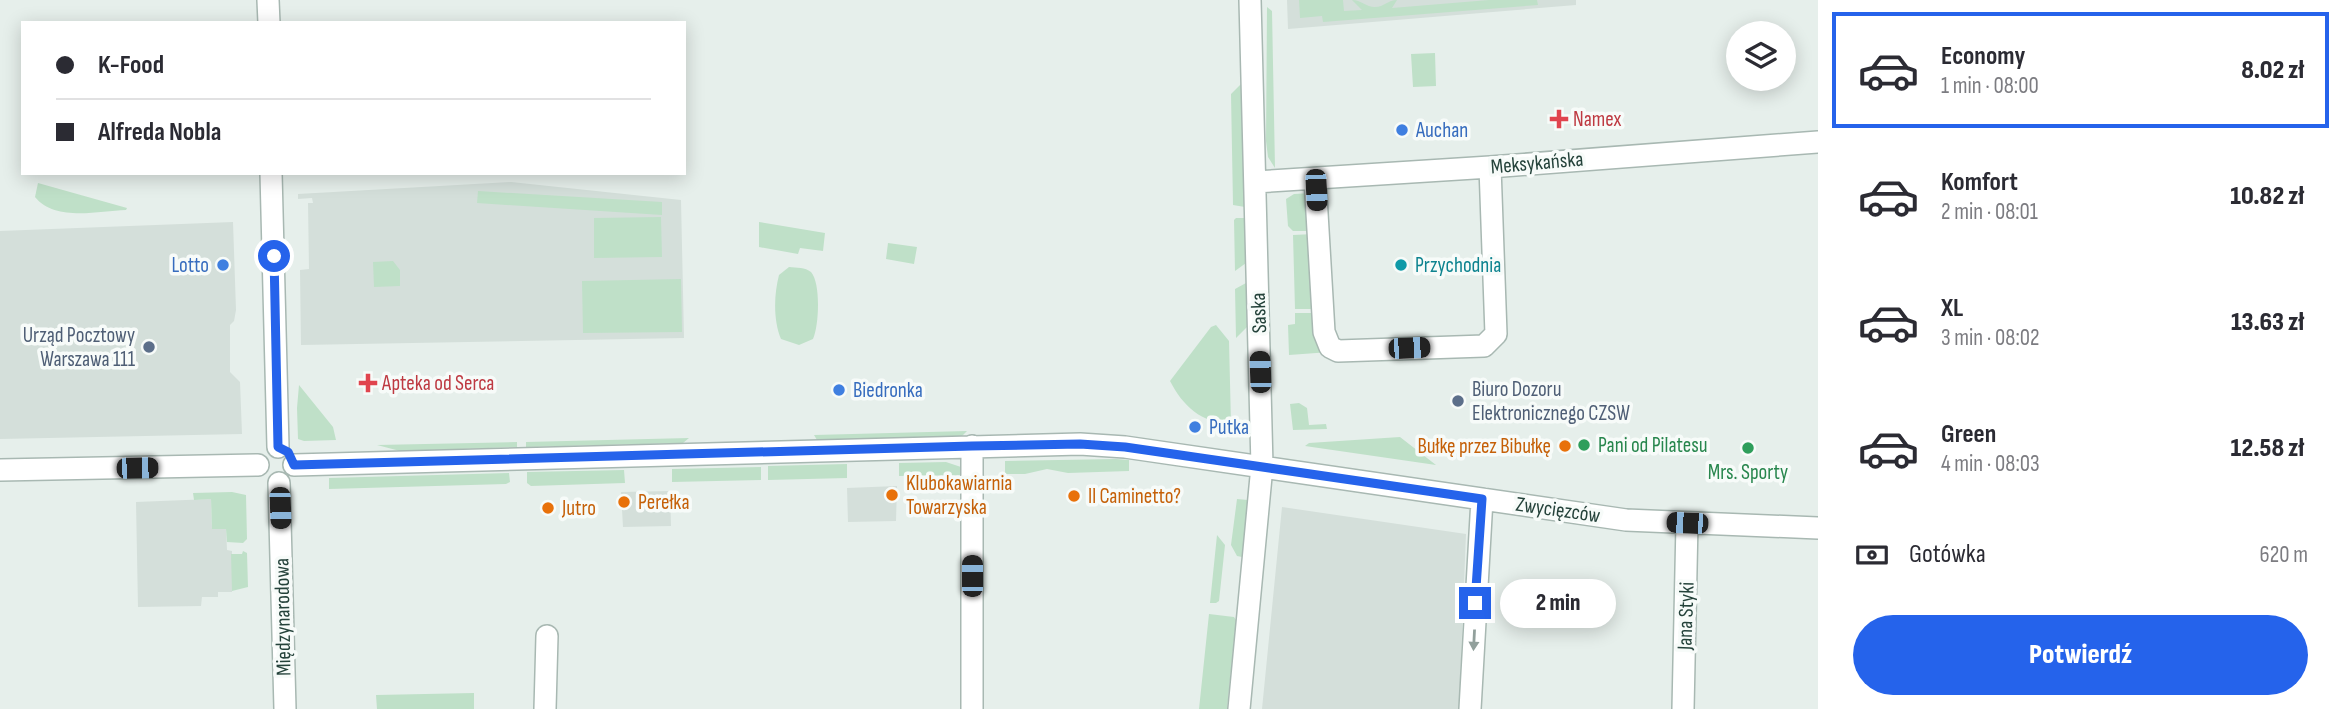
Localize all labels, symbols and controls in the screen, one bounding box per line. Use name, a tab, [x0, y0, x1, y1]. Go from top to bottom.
map controls	[1726, 21, 1796, 91]
button: layers	[1726, 21, 1796, 91]
icon: car	[1857, 39, 1920, 102]
text: Economy	[1941, 41, 2025, 72]
text: K-Food	[98, 50, 164, 81]
text: 8.02 zł	[2241, 55, 2304, 86]
text: 1 min · 08:00	[1941, 72, 2039, 100]
place label: Namex	[1573, 107, 1622, 132]
marker: Namex	[1551, 111, 1567, 127]
text: Alfreda Nobla	[98, 117, 221, 148]
place label: Auchan	[1415, 118, 1468, 143]
marker: Auchan	[1394, 122, 1410, 138]
street label: Meksykańska	[1490, 146, 1584, 180]
icon: car	[1857, 165, 1920, 228]
text: Komfort	[1941, 167, 2018, 198]
car	[1305, 168, 1328, 212]
text: 10.82 zł	[2230, 181, 2304, 212]
text: 2 min · 08:01	[1941, 198, 2038, 226]
route start	[258, 240, 290, 272]
place label: Lotto	[171, 253, 209, 278]
place label: Przychodnia	[1415, 253, 1501, 278]
marker: Lotto	[215, 257, 231, 273]
marker: Przychodnia	[1393, 257, 1409, 273]
icon: car	[1857, 291, 1920, 354]
street label: Saska	[1246, 292, 1272, 334]
text: XL	[1941, 293, 1963, 324]
text: 13.63 zł	[2231, 307, 2304, 338]
place label: Urząd Pocztowy Warszawa 111	[23, 323, 136, 372]
text: 3 min · 08:02	[1941, 324, 2039, 352]
car	[1388, 337, 1431, 359]
marker: Urząd Pocztowy Warszawa 111	[141, 339, 157, 355]
car	[1249, 351, 1272, 393]
place label: Apteka od Serca	[381, 371, 494, 396]
marker: Apteka od Serca	[360, 375, 376, 391]
place label: Biuro Dozoru Elektronicznego CZSW	[1472, 377, 1630, 426]
place label: Biedronka	[853, 378, 923, 403]
marker: Biedronka	[831, 382, 847, 398]
marker: Biuro Dozoru Elektronicznego CZSW	[1450, 393, 1466, 409]
place label: Putka	[1209, 415, 1249, 440]
icon: car	[1857, 417, 1920, 480]
marker: Putka	[1187, 419, 1203, 435]
text: Green	[1941, 419, 1996, 450]
place label: Pani od Pilatesu	[1598, 433, 1707, 458]
text: 12.58 zł	[2231, 433, 2304, 464]
place label: Bułkę przez Bibułkę	[1417, 434, 1551, 459]
marker: Pani od Pilatesu	[1576, 437, 1592, 453]
marker: Bułkę przez Bibułkę	[1557, 438, 1573, 454]
marker: Mrs. Sporty	[1740, 440, 1756, 456]
text: 4 min · 08:03	[1941, 450, 2040, 478]
car	[116, 457, 159, 479]
place label: Mrs. Sporty	[1708, 460, 1788, 485]
place label: Klubokawiarnia Towarzyska	[906, 471, 1012, 520]
place label: Il Caminetto?	[1088, 484, 1181, 509]
car	[269, 487, 292, 529]
marker: Klubokawiarnia Towarzyska	[884, 487, 900, 503]
marker: Il Caminetto?	[1066, 488, 1082, 504]
place label: Perełka	[638, 490, 689, 515]
street label: Zwycięzców	[1514, 492, 1602, 528]
marker: Perełka	[616, 494, 632, 510]
place label: Jutro	[561, 496, 596, 521]
marker: Jutro	[540, 500, 556, 516]
car	[1666, 512, 1709, 534]
icon: cash	[1853, 536, 1891, 574]
text: Gotówka	[1909, 539, 1986, 570]
text: 620 m	[2260, 541, 2308, 569]
car	[962, 555, 983, 597]
street label: Międzynarodowa	[269, 558, 297, 676]
callout: 2 min	[1500, 578, 1615, 628]
street label: Jana Styki	[1672, 581, 1700, 652]
route end	[1459, 587, 1491, 619]
text: 2 min	[1536, 589, 1580, 617]
button: Potwierdź	[1853, 615, 2308, 695]
one-way arrow	[1468, 629, 1479, 651]

